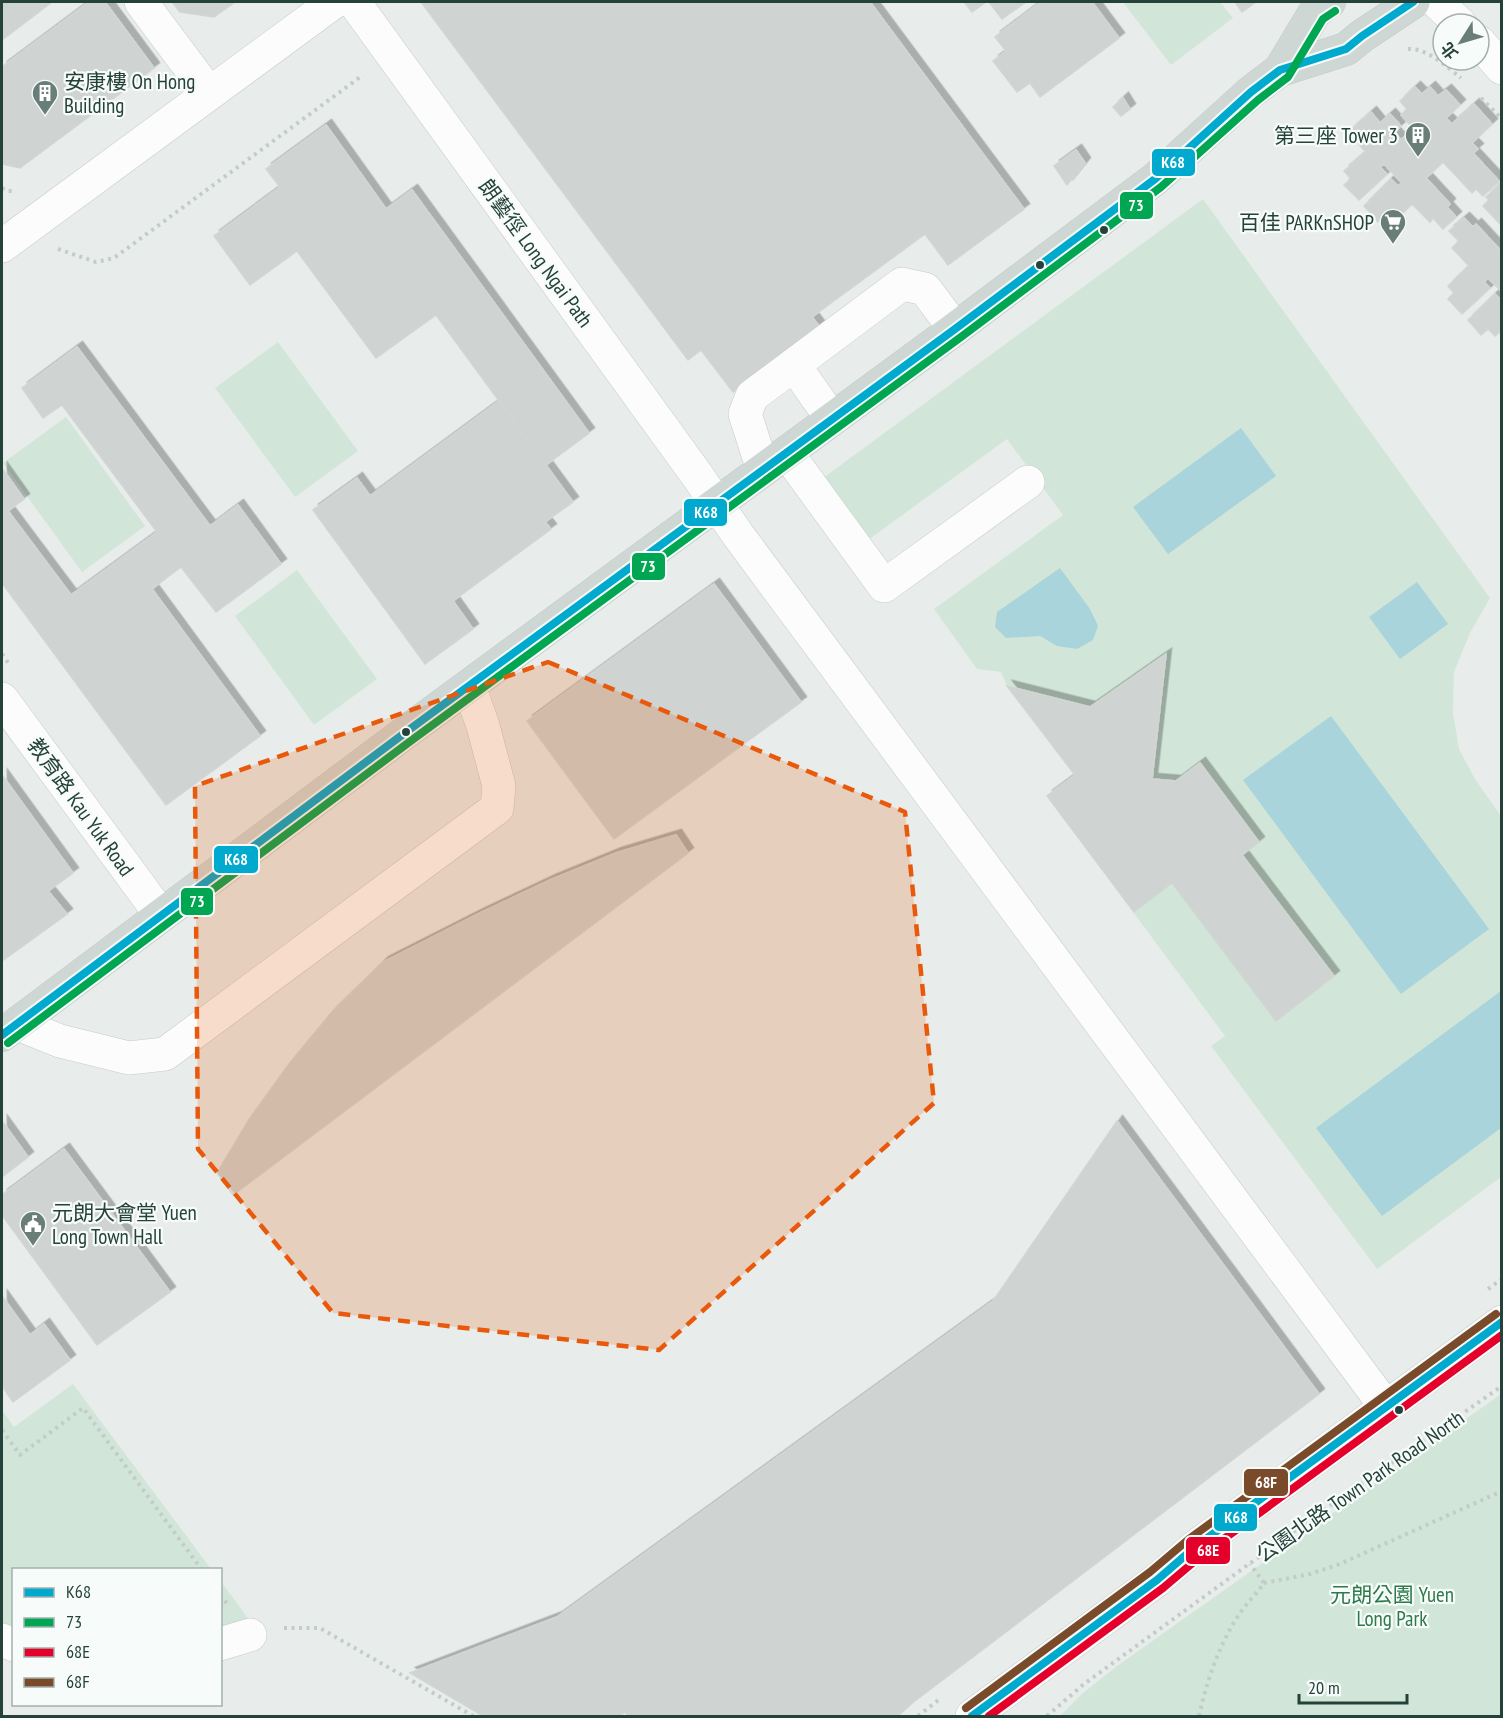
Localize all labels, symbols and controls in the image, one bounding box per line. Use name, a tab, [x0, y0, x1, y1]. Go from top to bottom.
north arrow	[1431, 12, 1491, 72]
text: 北	[1436, 39, 1462, 63]
place label: 安康樓 On Hong Building	[64, 68, 195, 119]
building icon: 安康樓 On Hong Building	[30, 78, 60, 116]
building icon: 第三座 Tower 3	[1403, 120, 1433, 158]
place label: 第三座 Tower 3	[1274, 122, 1398, 149]
line badge: K68	[1151, 148, 1196, 177]
text: K68	[1161, 152, 1185, 172]
street label: 朗藝徑 Long Ngai Path	[473, 173, 599, 333]
line badge: 73	[1119, 191, 1154, 220]
text: 73	[1128, 195, 1144, 215]
supermarket icon: 百佳 PARKnSHOP	[1378, 207, 1408, 245]
place label: 百佳 PARKnSHOP	[1239, 209, 1374, 236]
unlabelled marker	[1098, 224, 1110, 236]
unlabelled marker	[1034, 259, 1046, 271]
line badge: K68	[683, 498, 728, 527]
text: K68	[694, 502, 718, 522]
line badge: 73	[631, 552, 666, 581]
text: 73	[640, 556, 656, 576]
unlabelled marker	[400, 726, 412, 738]
street label: 教育路 Kau Yuk Road	[22, 733, 140, 881]
line badge: K68	[213, 845, 259, 874]
text: K68	[224, 849, 248, 869]
line badge: 73	[180, 887, 214, 916]
text: 73	[189, 891, 205, 911]
place label: 元朗大會堂 Yuen Long Town Hall	[52, 1199, 197, 1250]
public building icon: 元朗大會堂 Yuen Long Town Hall	[18, 1209, 48, 1247]
street label: 公園北路 Town Park Road North	[1251, 1404, 1469, 1568]
unlabelled marker	[1393, 1404, 1405, 1416]
line badge: 68F	[1243, 1468, 1289, 1497]
text: 68F	[1255, 1472, 1277, 1492]
line badge: K68	[1213, 1503, 1258, 1532]
text: K68	[1224, 1507, 1248, 1527]
line badge: 68E	[1185, 1536, 1231, 1565]
text: 68E	[1197, 1540, 1219, 1560]
legend	[12, 1568, 222, 1706]
text: K68	[66, 1580, 91, 1603]
park label: 元朗公園 Yuen Long Park	[1330, 1581, 1454, 1632]
text: 73	[66, 1610, 82, 1633]
text: 68E	[66, 1640, 90, 1663]
scale bar	[1299, 1667, 1407, 1705]
text: 68F	[66, 1670, 90, 1693]
text: 20 m	[1308, 1676, 1340, 1699]

